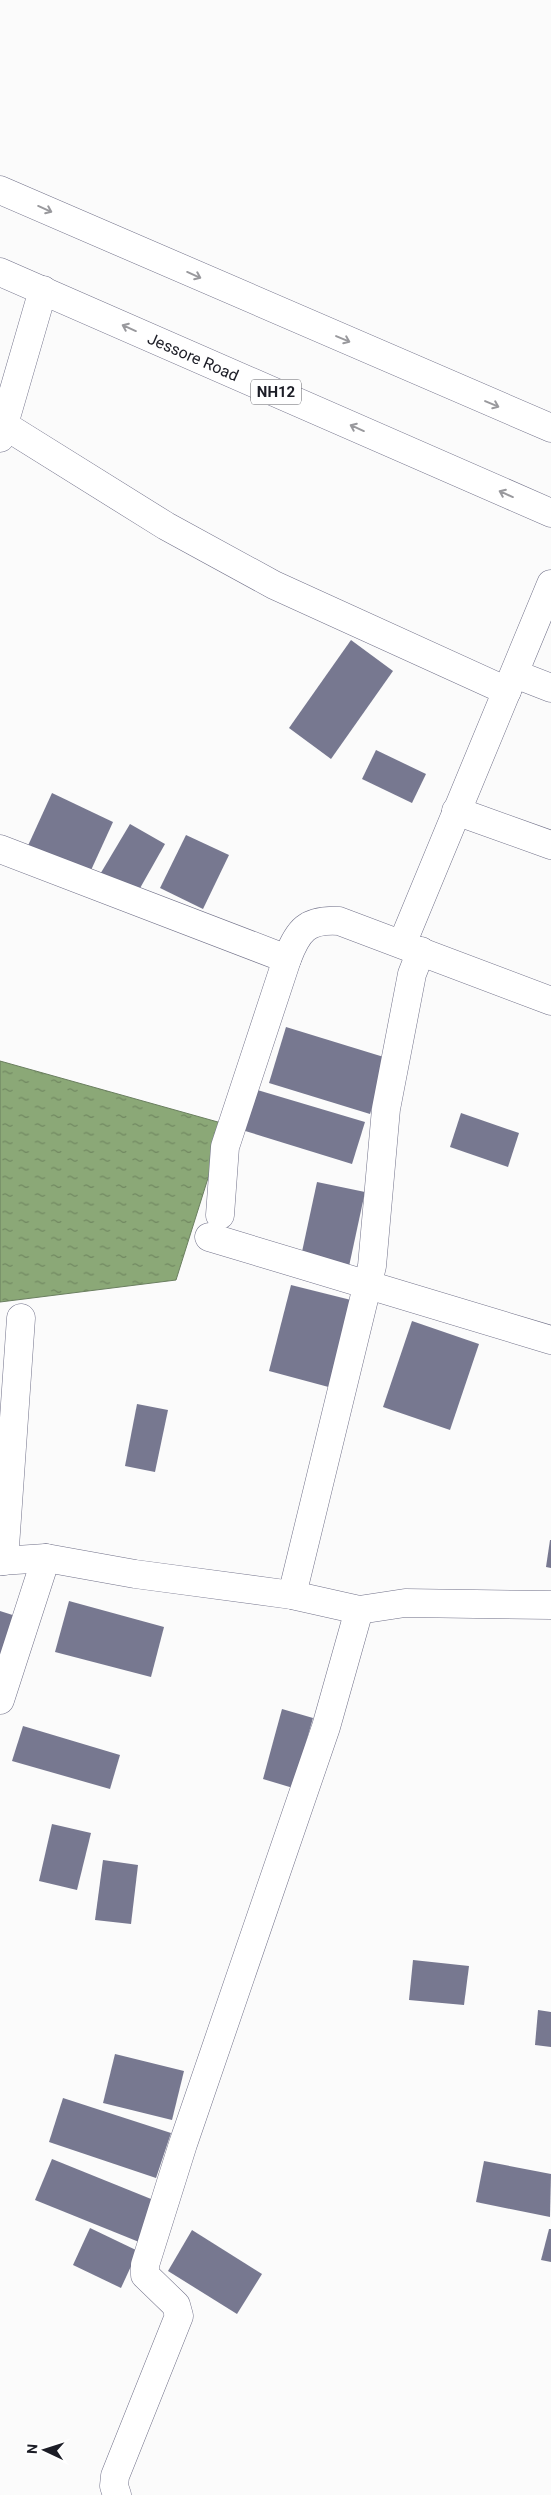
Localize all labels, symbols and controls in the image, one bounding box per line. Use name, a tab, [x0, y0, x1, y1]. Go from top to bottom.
one-way arrow	[37, 205, 52, 215]
one-way arrow	[186, 271, 201, 280]
one-way arrow	[122, 323, 137, 333]
street label: Jessore Road	[145, 328, 242, 385]
one-way arrow	[335, 335, 350, 345]
road number: NH12	[251, 380, 301, 404]
one-way arrow	[484, 399, 499, 409]
one-way arrow	[350, 423, 365, 432]
one-way arrow	[499, 488, 514, 498]
north arrow	[20, 2425, 70, 2475]
text: N	[24, 2444, 40, 2455]

